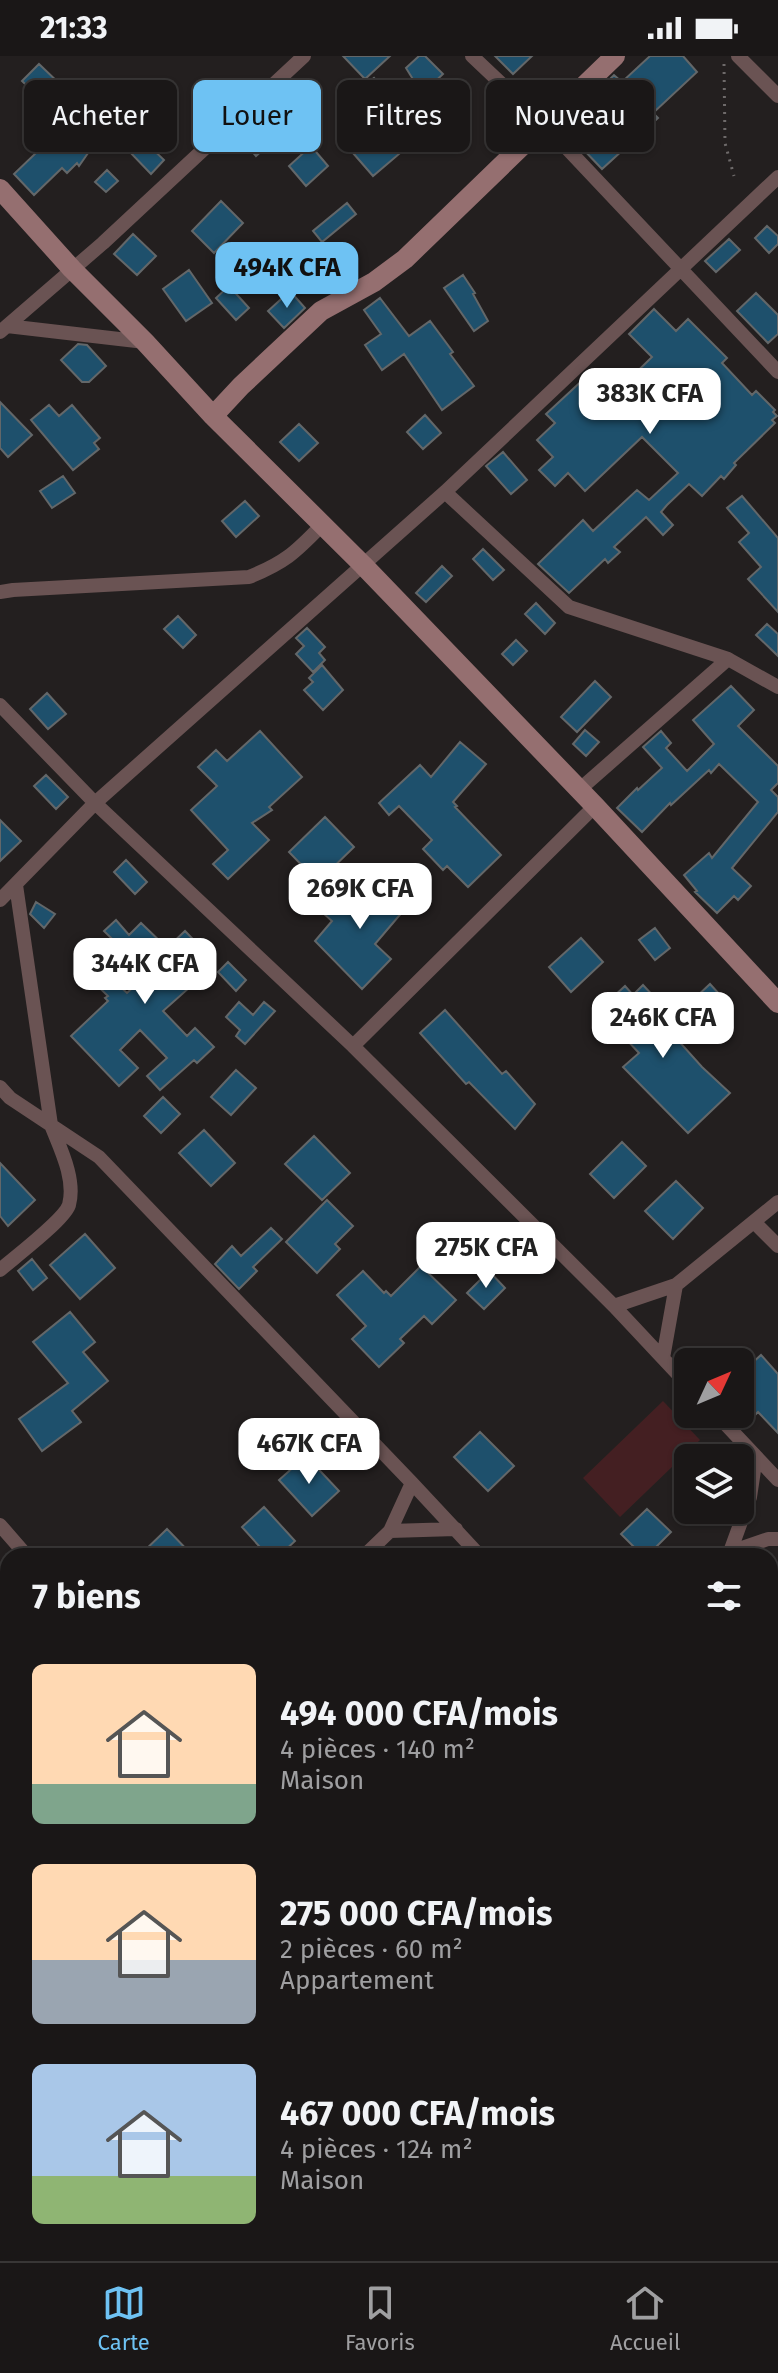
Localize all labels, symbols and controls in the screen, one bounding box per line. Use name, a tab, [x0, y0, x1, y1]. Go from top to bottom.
text: 21:33	[40, 10, 108, 46]
chip: Acheter	[24, 80, 177, 152]
chip: Louer	[193, 80, 321, 152]
chip: Filtres	[337, 80, 470, 152]
chip: Nouveau	[486, 80, 654, 152]
pin: 494K CFA	[204, 242, 370, 310]
text: 494K CFA	[233, 252, 341, 283]
pin: 383K CFA	[567, 368, 733, 436]
text: 383K CFA	[597, 378, 703, 409]
pin: 269K CFA	[277, 863, 443, 931]
text: 269K CFA	[307, 873, 413, 904]
pin: 344K CFA	[62, 938, 228, 1006]
text: 344K CFA	[91, 948, 199, 979]
pin: 246K CFA	[580, 992, 746, 1060]
text: 246K CFA	[610, 1002, 716, 1033]
pin: 275K CFA	[403, 1222, 569, 1290]
text: 275K CFA	[434, 1232, 538, 1263]
north arrow	[674, 1348, 754, 1428]
map controls	[674, 1348, 754, 1524]
pin: 467K CFA	[226, 1418, 392, 1486]
text: 467K CFA	[256, 1428, 362, 1459]
button: layers	[674, 1444, 754, 1524]
icon: filters	[702, 1574, 746, 1618]
text: 7 biens	[32, 1576, 141, 1617]
text: 494 000 CFA/mois	[280, 1693, 558, 1734]
icon: home	[96, 1696, 192, 1792]
text: 4 pièces · 140 m²	[280, 1734, 475, 1765]
text: Maison	[280, 1765, 364, 1796]
text: 275 000 CFA/mois	[280, 1893, 552, 1934]
icon: home	[96, 1896, 192, 1992]
text: 2 pièces · 60 m²	[280, 1934, 463, 1965]
text: Appartement	[280, 1965, 434, 1996]
text: 467 000 CFA/mois	[280, 2093, 555, 2134]
icon: home	[96, 2096, 192, 2192]
text: 4 pièces · 124 m²	[280, 2134, 473, 2165]
text: Maison	[280, 2165, 364, 2196]
tab: Carte	[98, 2281, 150, 2356]
tab: Favoris	[345, 2281, 415, 2356]
tab: Accueil	[610, 2281, 680, 2356]

